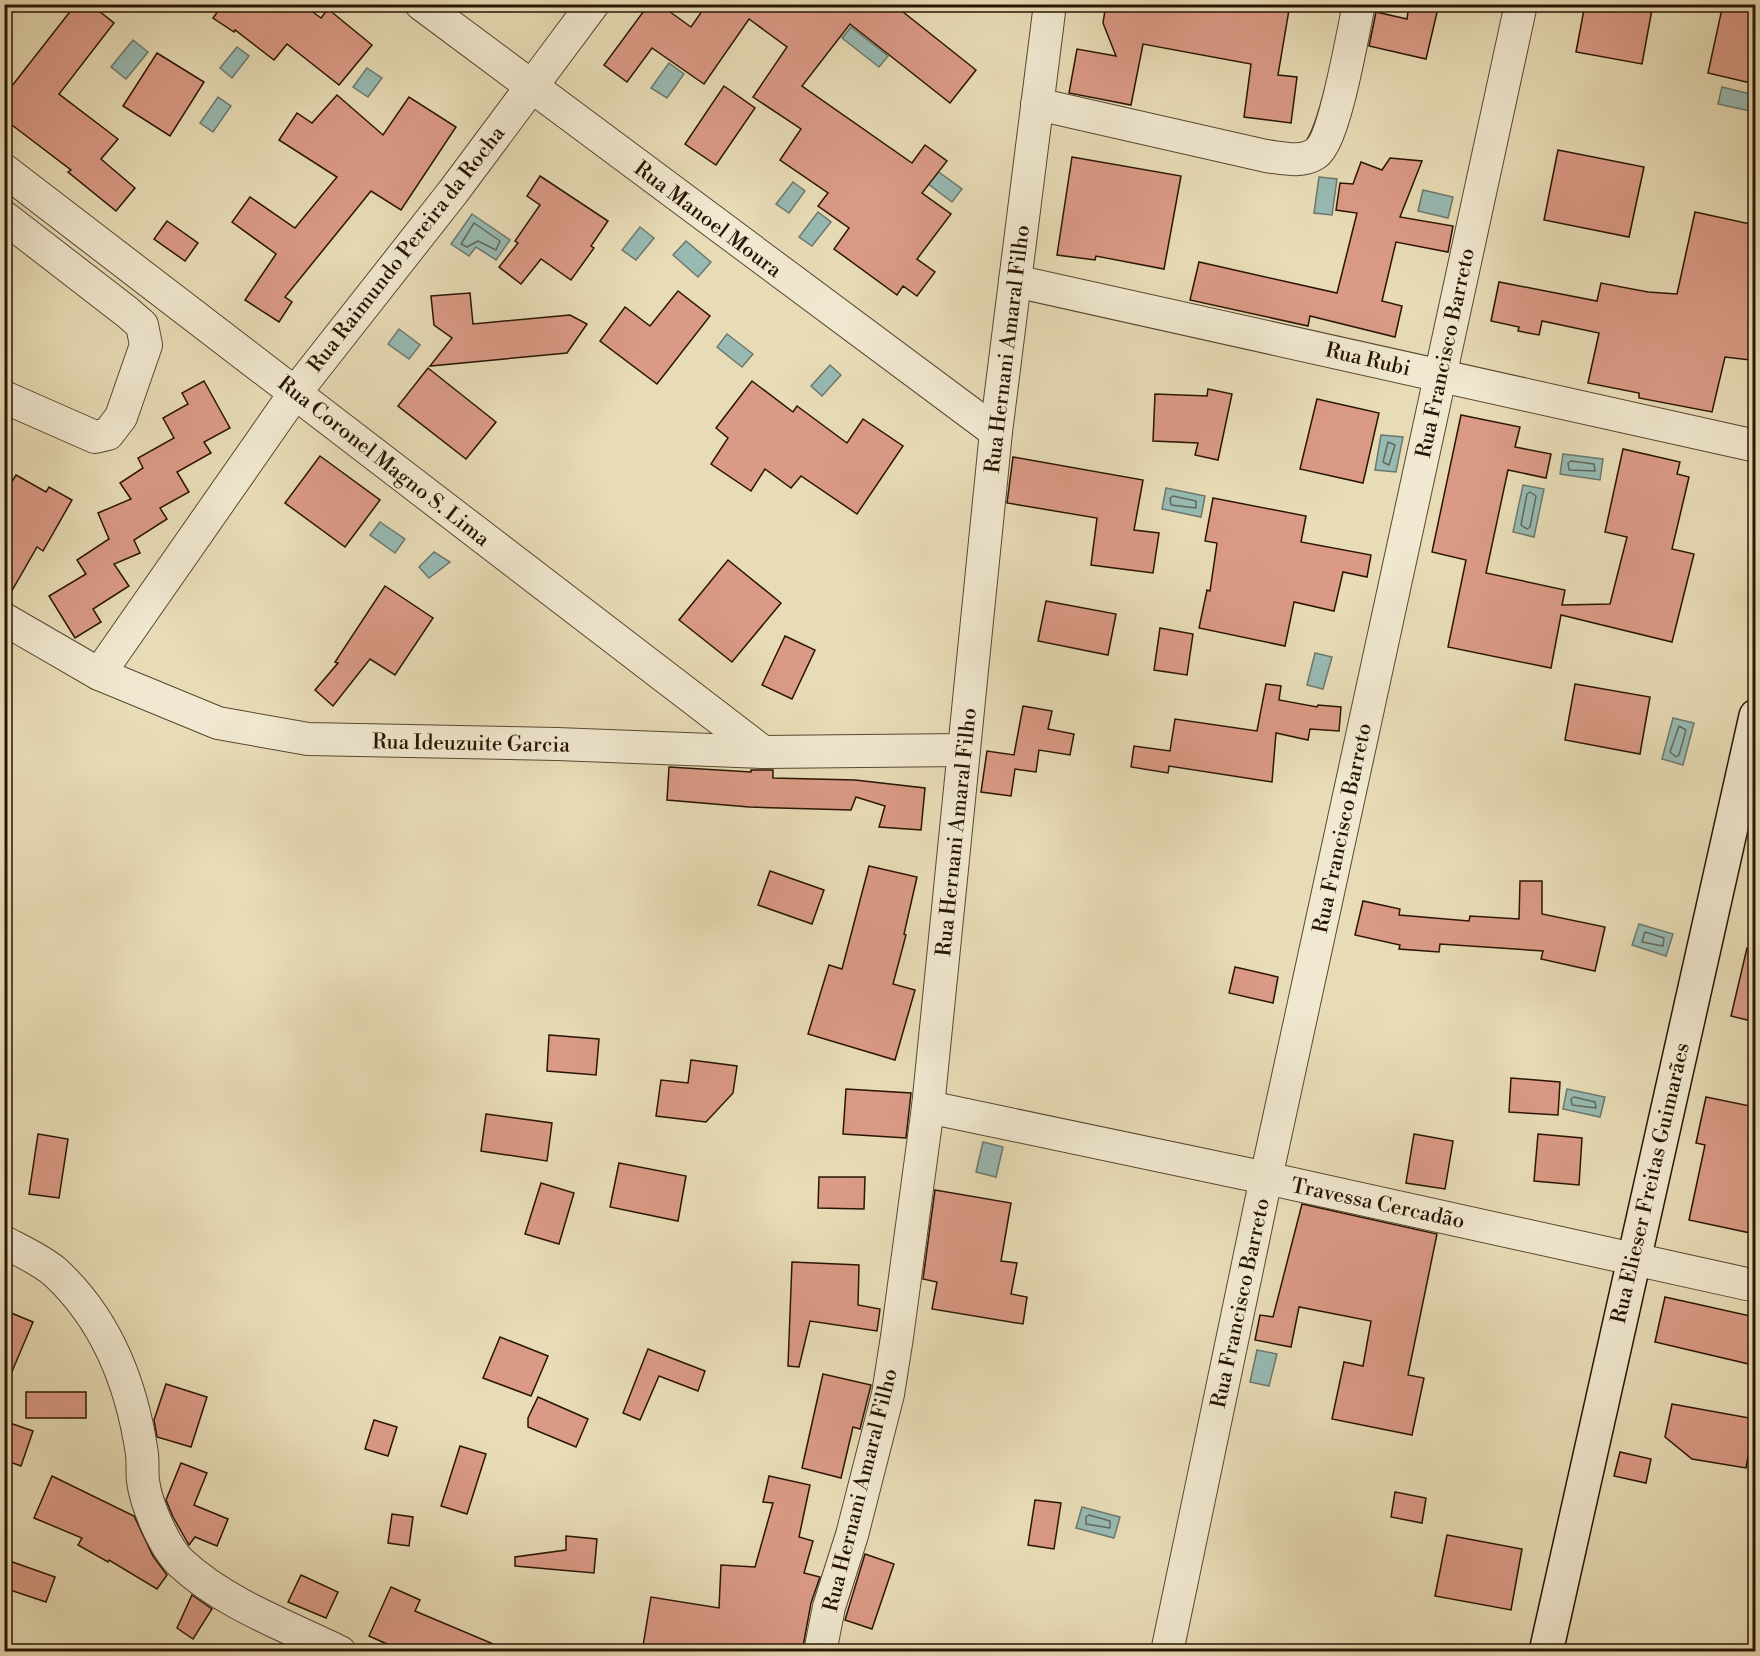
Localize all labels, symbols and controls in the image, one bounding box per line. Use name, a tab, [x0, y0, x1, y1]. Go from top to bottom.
street label: Rua Raimundo Pereira da Rocha	[302, 121, 511, 378]
street label: Rua Manoel Moura	[628, 156, 787, 284]
street label: Rua Hernani Amaral Filho	[980, 224, 1036, 475]
street label: Rua Francisco Barreto	[1411, 246, 1481, 461]
street label: Rua Rubi	[1323, 338, 1413, 382]
street label: Rua Coronel Magno S. Lima	[272, 371, 495, 553]
street label: Rua Hernani Amaral Filho	[931, 707, 983, 958]
street label: Rua Francisco Barreto	[1308, 721, 1378, 936]
street label: Rua Ideuzuite Garcia	[372, 729, 571, 759]
street label: Rua Elieser Freitas Guimarães	[1606, 1040, 1696, 1326]
street label: Travessa Cercadão	[1289, 1173, 1467, 1235]
street label: Rua Francisco Barreto	[1206, 1196, 1276, 1411]
street label: Rua Hernani Amaral Filho	[818, 1366, 904, 1615]

